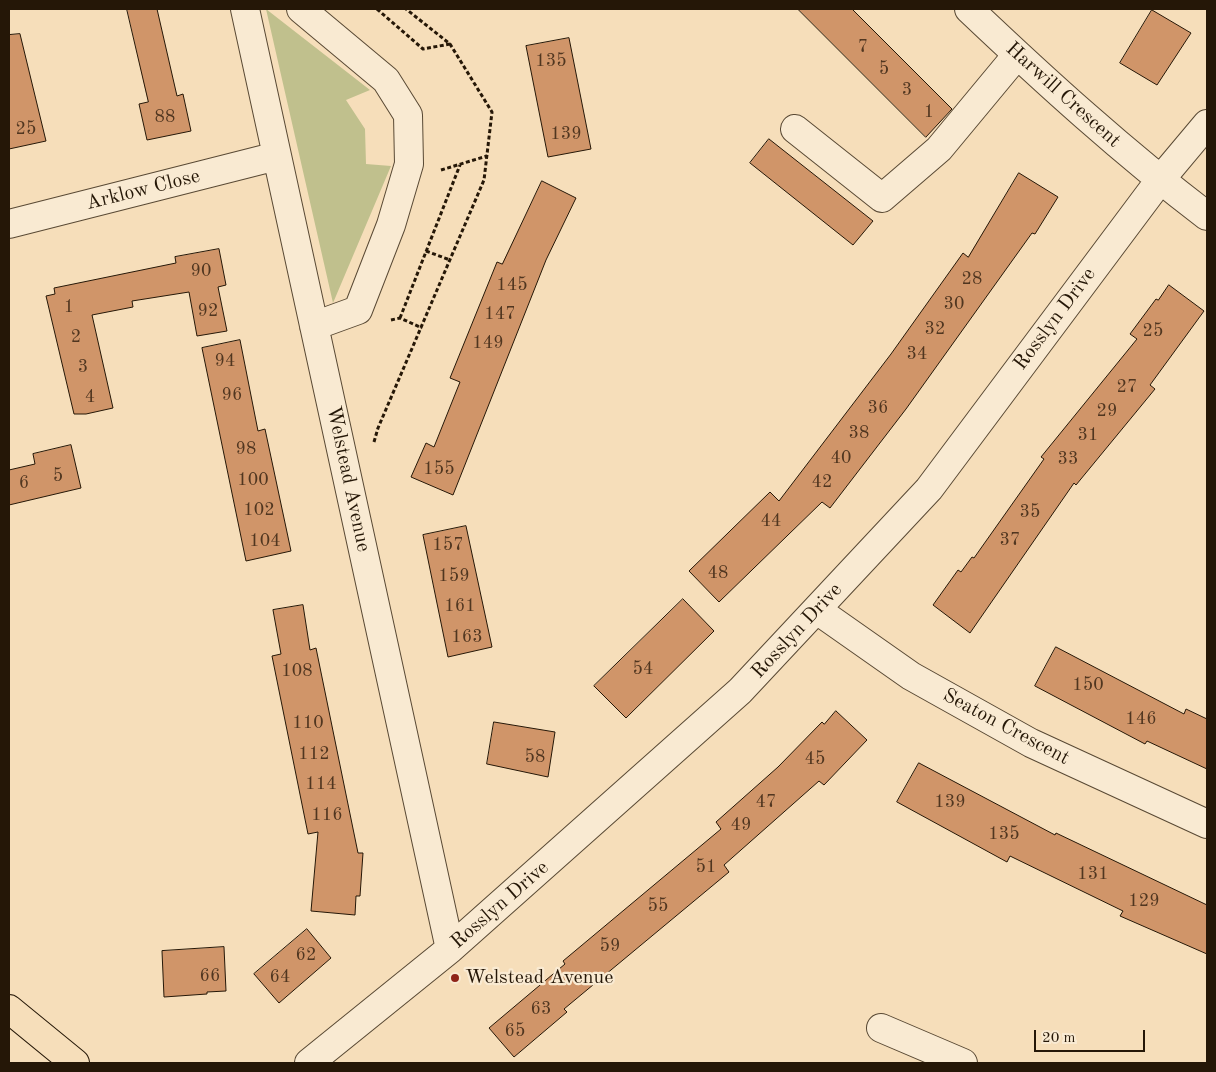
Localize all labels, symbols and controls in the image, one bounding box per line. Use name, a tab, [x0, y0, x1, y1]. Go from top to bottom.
house number: 7	[858, 36, 868, 58]
street label: Harwill Crescent	[1001, 37, 1125, 153]
house number: 135	[535, 50, 567, 72]
house number: 5	[879, 58, 889, 80]
house number: 3	[902, 79, 912, 101]
house number: 1	[924, 101, 934, 123]
house number: 88	[155, 106, 175, 128]
house number: 25	[16, 118, 36, 140]
house number: 139	[550, 123, 582, 145]
street label: Arklow Close	[84, 164, 202, 216]
house number: 90	[191, 260, 211, 282]
street label: Rosslyn Drive	[1009, 263, 1101, 375]
house number: 28	[962, 268, 982, 290]
house number: 145	[496, 274, 528, 296]
house number: 30	[944, 293, 964, 315]
house number: 1	[64, 296, 74, 318]
house number: 92	[198, 300, 218, 322]
house number: 147	[484, 303, 516, 325]
house number: 32	[925, 318, 945, 340]
house number: 25	[1143, 320, 1163, 342]
house number: 2	[71, 326, 81, 348]
house number: 149	[472, 332, 504, 354]
house number: 34	[907, 343, 927, 365]
house number: 94	[215, 350, 235, 372]
house number: 3	[78, 356, 88, 378]
house number: 27	[1117, 376, 1137, 398]
house number: 96	[222, 384, 242, 406]
house number: 4	[85, 386, 95, 408]
house number: 36	[868, 397, 888, 419]
house number: 29	[1097, 400, 1117, 422]
street label: Welstead Avenue	[321, 404, 375, 554]
house number: 38	[849, 422, 869, 444]
house number: 31	[1078, 424, 1098, 446]
house number: 98	[236, 438, 256, 460]
house number: 40	[831, 447, 851, 469]
house number: 33	[1058, 448, 1078, 470]
house number: 155	[423, 458, 455, 480]
house number: 5	[53, 465, 63, 487]
house number: 100	[237, 469, 269, 491]
house number: 42	[812, 471, 832, 493]
house number: 6	[19, 472, 29, 494]
house number: 102	[243, 499, 275, 521]
house number: 35	[1020, 501, 1040, 523]
house number: 44	[761, 510, 781, 532]
house number: 37	[1000, 529, 1020, 551]
house number: 104	[249, 530, 281, 552]
house number: 157	[432, 534, 464, 556]
house number: 48	[708, 562, 728, 584]
house number: 159	[438, 565, 470, 587]
street label: Rosslyn Drive	[747, 578, 847, 684]
house number: 161	[444, 595, 476, 617]
house number: 163	[451, 626, 483, 648]
house number: 54	[633, 658, 653, 680]
house number: 108	[281, 660, 313, 682]
house number: 150	[1072, 674, 1104, 696]
street label: Seaton Crescent	[939, 684, 1073, 770]
house number: 146	[1125, 708, 1157, 730]
house number: 110	[292, 712, 324, 734]
house number: 112	[298, 743, 330, 765]
house number: 58	[525, 746, 545, 768]
house number: 45	[805, 748, 825, 770]
house number: 114	[305, 773, 337, 795]
house number: 47	[756, 791, 776, 813]
house number: 139	[934, 791, 966, 813]
house number: 116	[311, 804, 343, 826]
house number: 49	[731, 814, 751, 836]
house number: 135	[988, 823, 1020, 845]
street label: Rosslyn Drive	[446, 856, 554, 954]
house number: 51	[696, 856, 716, 878]
house number: 131	[1077, 863, 1109, 885]
house number: 129	[1128, 890, 1160, 912]
house number: 55	[648, 895, 668, 917]
house number: 59	[600, 935, 620, 957]
house number: 62	[296, 944, 316, 966]
house number: 66	[200, 965, 220, 987]
house number: 64	[270, 966, 290, 988]
place label: Welstead Avenue	[465, 966, 613, 990]
marker: Welstead Avenue	[449, 972, 461, 984]
house number: 63	[531, 998, 551, 1020]
house number: 65	[505, 1020, 525, 1042]
scale bar	[1036, 1020, 1147, 1052]
text: 20 m	[1042, 1031, 1076, 1046]

